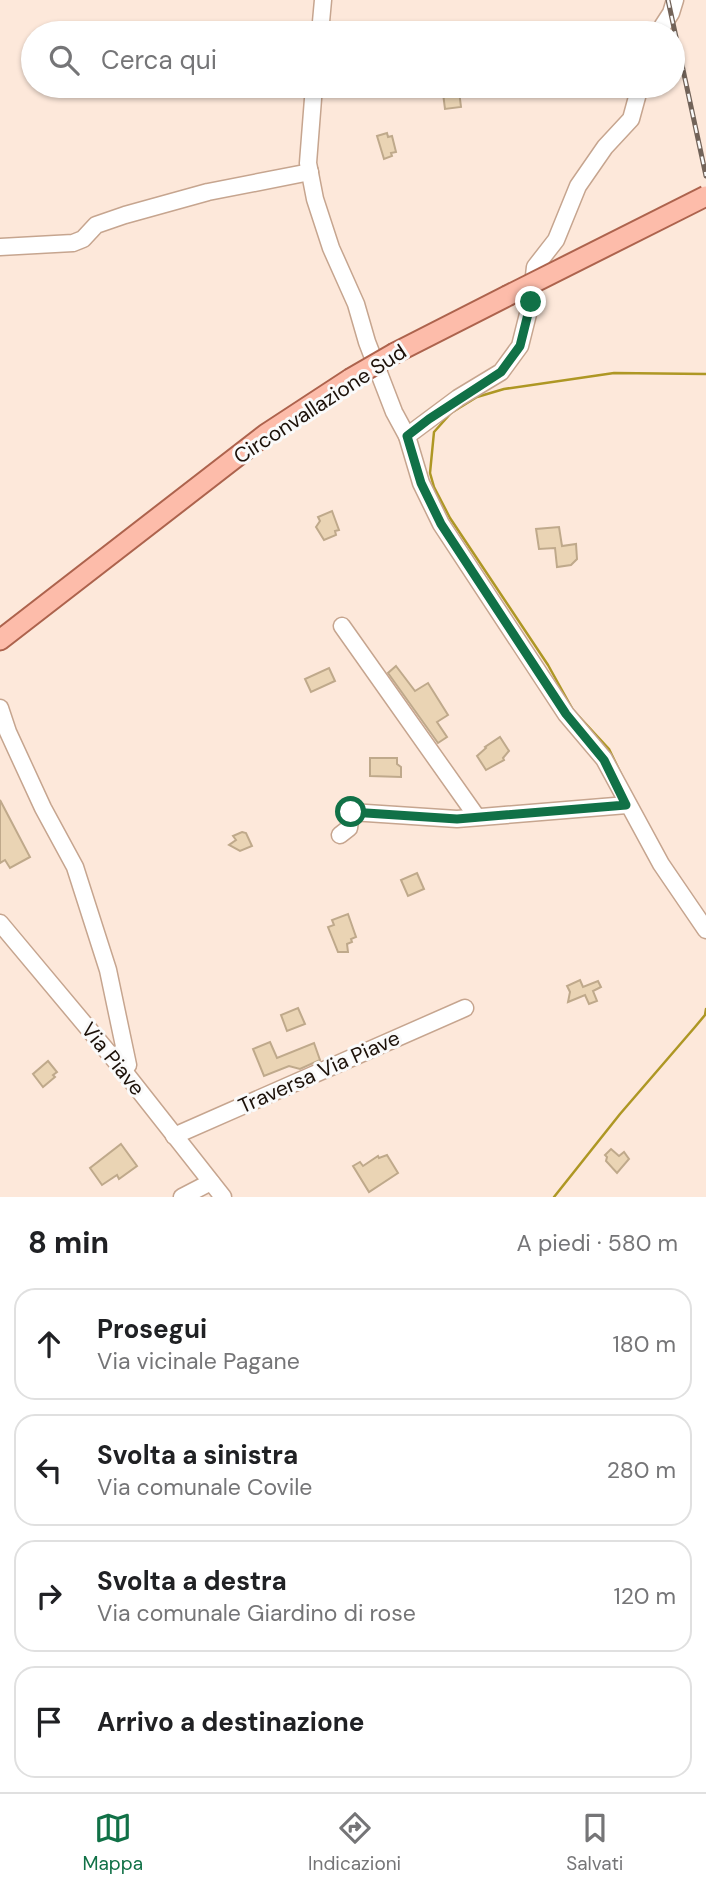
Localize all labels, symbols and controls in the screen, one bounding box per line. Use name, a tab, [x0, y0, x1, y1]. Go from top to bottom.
search box	[21, 21, 685, 98]
icon: search	[45, 41, 83, 79]
text: Cerca qui	[101, 43, 217, 77]
route end	[515, 286, 546, 317]
street label: Circonvallazione Sud	[228, 338, 412, 470]
route start	[335, 796, 366, 827]
street label: Via Piave	[75, 1016, 151, 1102]
street label: Traversa Via Piave	[234, 1024, 404, 1120]
text: 8 min	[28, 1223, 109, 1262]
text: A piedi · 580 m	[517, 1228, 678, 1258]
text: Prosegui	[97, 1312, 207, 1346]
icon: ahead	[30, 1325, 68, 1363]
text: 180 m	[612, 1329, 676, 1359]
text: Via vicinale Pagane	[97, 1346, 300, 1376]
text: Svolta a sinistra	[97, 1438, 298, 1472]
icon: left	[30, 1451, 68, 1489]
text: 280 m	[607, 1455, 676, 1485]
text: Via comunale Covile	[97, 1472, 312, 1502]
text: Svolta a destra	[97, 1564, 287, 1598]
icon: right	[30, 1577, 68, 1615]
text: 120 m	[613, 1581, 676, 1611]
text: Via comunale Giardino di rose	[97, 1598, 416, 1628]
icon: arrive	[30, 1703, 68, 1741]
text: Arrivo a destinazione	[97, 1705, 364, 1739]
tab: Mappa	[83, 1809, 143, 1876]
tab: Indicazioni	[308, 1809, 401, 1876]
tab: Salvati	[566, 1809, 623, 1876]

